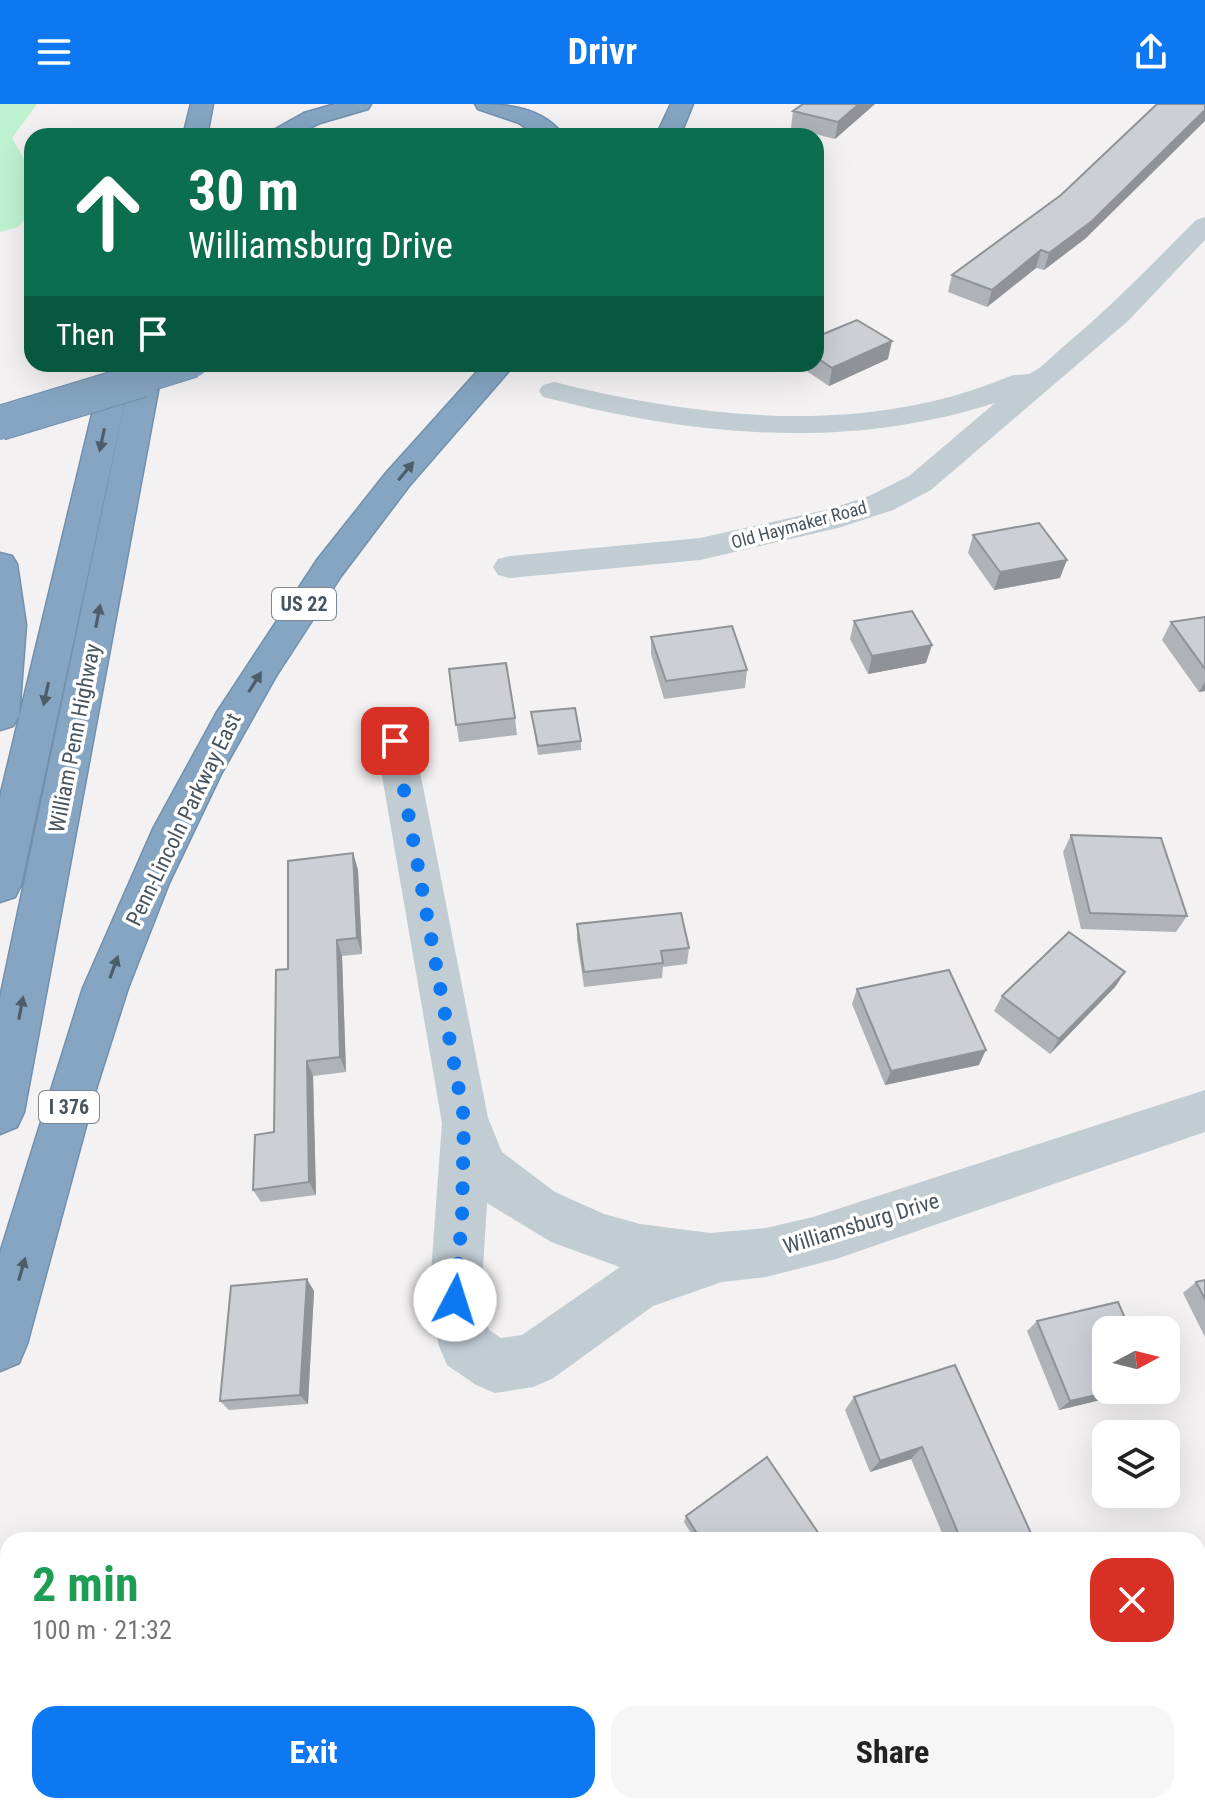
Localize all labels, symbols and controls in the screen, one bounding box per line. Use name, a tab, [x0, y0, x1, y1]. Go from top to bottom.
icon: menu	[32, 30, 76, 74]
icon: share	[1129, 30, 1173, 74]
text: Drivr	[568, 31, 637, 73]
text: 30 m	[188, 158, 299, 224]
icon: ahead	[56, 160, 160, 264]
text: Williamsburg Drive	[188, 225, 453, 267]
icon: arrive	[131, 312, 175, 356]
text: Then	[56, 317, 115, 352]
one-way arrow	[95, 428, 108, 453]
one-way arrow	[397, 461, 414, 481]
street label: Old Haymaker Road	[729, 496, 869, 553]
road number: US 22	[272, 588, 336, 620]
one-way arrow	[93, 603, 105, 628]
street label: William Penn Highway	[44, 642, 105, 835]
one-way arrow	[247, 671, 261, 693]
one-way arrow	[39, 682, 52, 707]
pin	[361, 707, 429, 775]
street label: Penn-Lincoln Parkway East	[121, 709, 246, 930]
icon: arrive	[373, 719, 417, 763]
one-way arrow	[108, 955, 121, 979]
one-way arrow	[15, 995, 27, 1020]
road number: I 376	[39, 1091, 99, 1123]
street label: Williamsburg Drive	[780, 1188, 942, 1259]
one-way arrow	[16, 1257, 29, 1281]
position arrow	[413, 1258, 497, 1342]
north arrow	[1092, 1316, 1180, 1404]
map controls	[1092, 1316, 1180, 1508]
button: layers	[1092, 1420, 1180, 1508]
text: 2 min	[32, 1556, 139, 1613]
button: close	[1090, 1558, 1174, 1642]
text: 100 m · 21:32	[32, 1615, 172, 1645]
button: Exit	[32, 1706, 595, 1798]
button: Share	[611, 1706, 1174, 1798]

